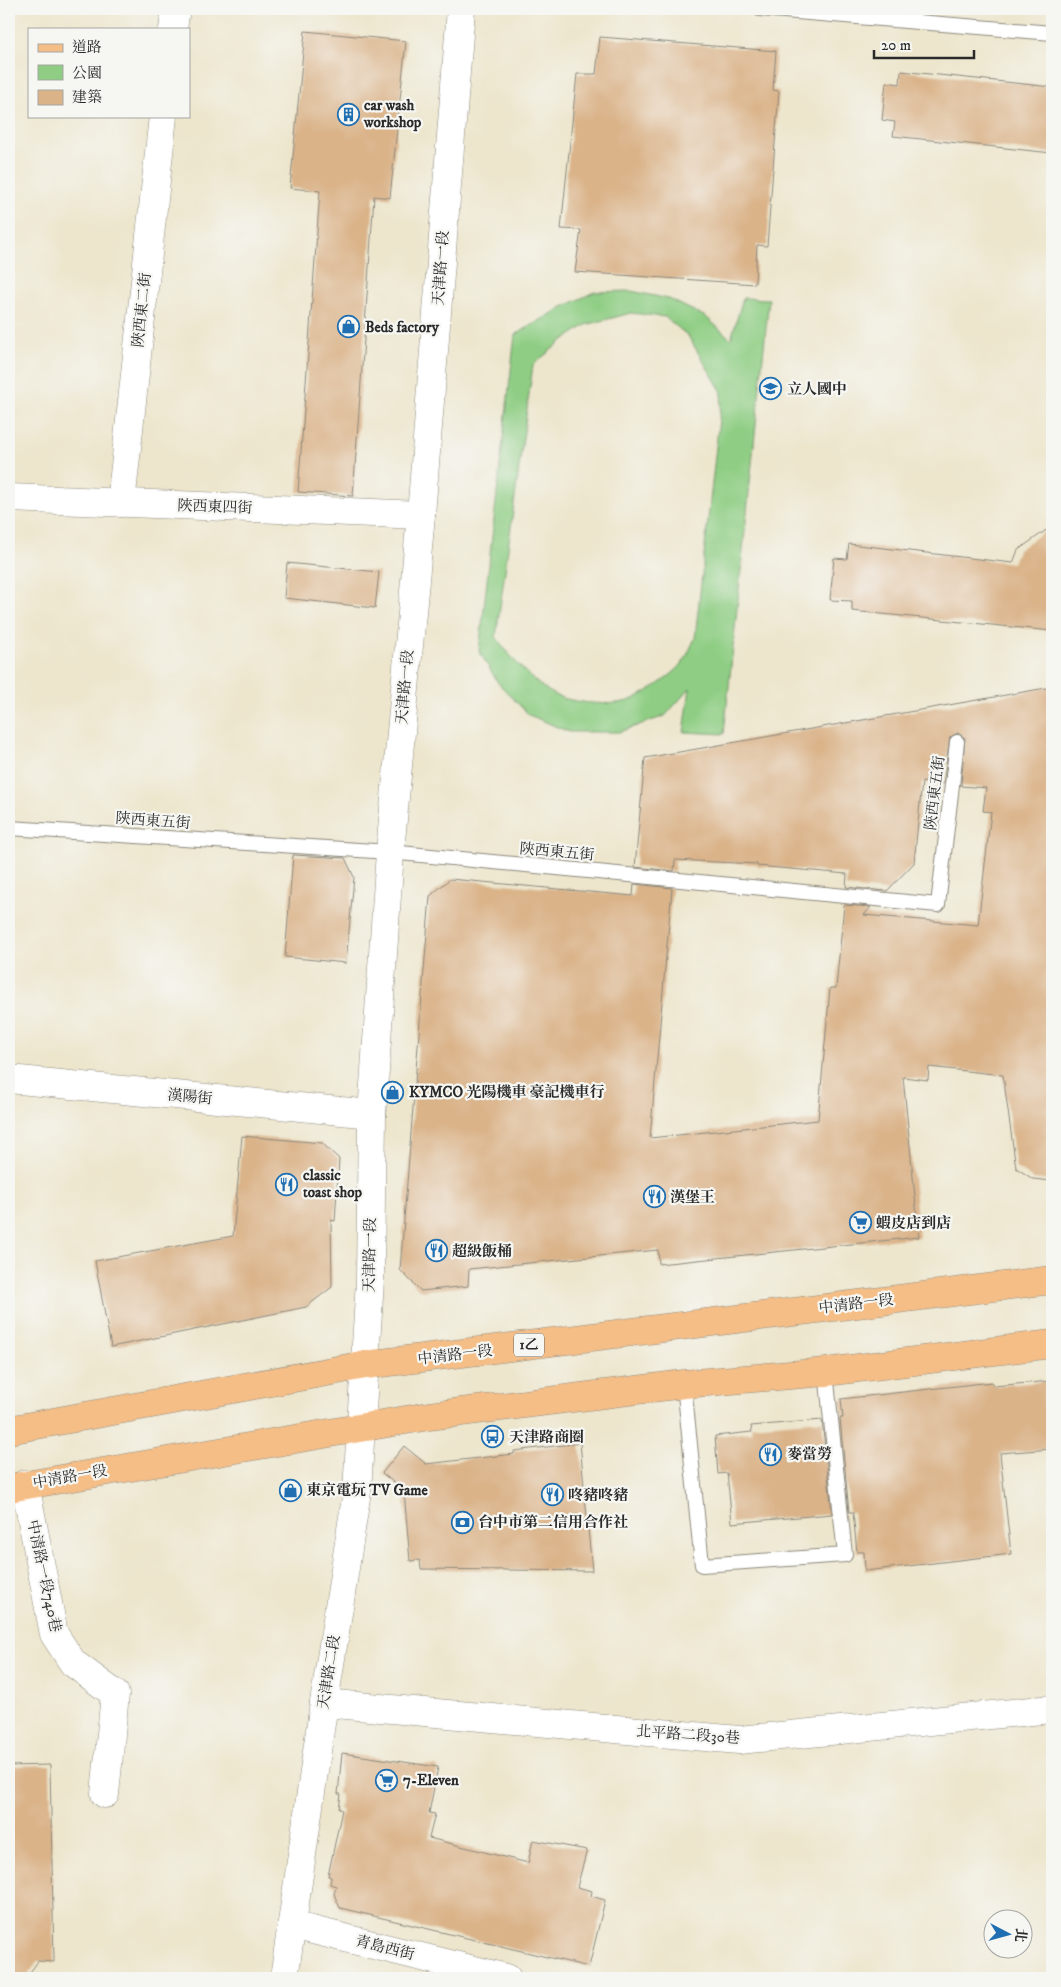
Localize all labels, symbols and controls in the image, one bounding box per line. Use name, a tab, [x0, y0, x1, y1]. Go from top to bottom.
legend	[28, 28, 190, 118]
scale bar	[874, 28, 974, 60]
text: 20 m	[881, 36, 911, 55]
text: 道路	[72, 38, 102, 57]
text: 公園	[72, 64, 102, 83]
text: 建築	[72, 88, 102, 107]
place label: car wash workshop	[363, 96, 422, 132]
building icon: car wash workshop	[336, 102, 360, 126]
street label: 天津路一段	[429, 230, 453, 306]
street label: 陜西東二街	[129, 272, 155, 348]
shop icon: Beds factory	[337, 315, 361, 339]
place label: Beds factory	[365, 318, 440, 337]
school or university icon: 立人國中	[759, 377, 783, 401]
place label: 立人國中	[787, 380, 847, 399]
street label: 陜西東四街	[177, 496, 253, 518]
street label: 天津路一段	[392, 649, 418, 725]
street label: 陝西東五街	[921, 755, 949, 831]
street label: 陝西東五街	[115, 809, 191, 833]
street label: 陝西東五街	[519, 839, 595, 865]
shop icon: KYMCO 光陽機車 豪記機車行	[381, 1080, 405, 1104]
place label: KYMCO 光陽機車 豪記機車行	[409, 1083, 605, 1102]
street label: 漢陽街	[167, 1086, 213, 1108]
place label: classic toast shop	[303, 1166, 363, 1202]
restaurant icon: classic toast shop	[275, 1172, 299, 1196]
restaurant icon: 漢堡王	[642, 1185, 666, 1209]
place label: 漢堡王	[670, 1188, 715, 1207]
supermarket icon: 蝦皮店到店	[848, 1211, 872, 1235]
place label: 蝦皮店到店	[876, 1214, 951, 1233]
street label: 天津路一段	[360, 1217, 380, 1293]
restaurant icon: 超級飯桶	[424, 1239, 448, 1263]
place label: 超級飯桶	[452, 1242, 512, 1261]
street label: 中清路一段	[818, 1290, 894, 1318]
road number: 1乙	[514, 1334, 544, 1356]
street label: 中清路一段	[417, 1341, 493, 1369]
bus stop icon: 天津路商圈	[481, 1425, 505, 1449]
place label: 天津路商圈	[509, 1428, 584, 1447]
restaurant icon: 麥當勞	[759, 1442, 783, 1466]
place label: 麥當勞	[787, 1445, 832, 1464]
street label: 中清路一段	[31, 1461, 109, 1493]
shop icon: 東京電玩 TV Game	[278, 1478, 302, 1502]
place label: 東京電玩 TV Game	[306, 1481, 429, 1500]
restaurant icon: 咚豬咚豬	[540, 1483, 564, 1507]
place label: 咚豬咚豬	[568, 1486, 629, 1505]
bank icon: 台中市第二信用合作社	[450, 1510, 474, 1534]
place label: 台中市第二信用合作社	[478, 1513, 628, 1532]
street label: 中清路一段740巷	[23, 1518, 65, 1634]
street label: 天津路二段	[314, 1633, 344, 1711]
street label: 北平路二段30巷	[636, 1722, 740, 1748]
supermarket icon: 7-Eleven	[375, 1768, 399, 1792]
place label: 7-Eleven	[403, 1771, 459, 1790]
north arrow	[984, 1910, 1034, 1960]
text: 北	[1010, 1927, 1030, 1943]
street label: 青島西街	[354, 1932, 416, 1964]

